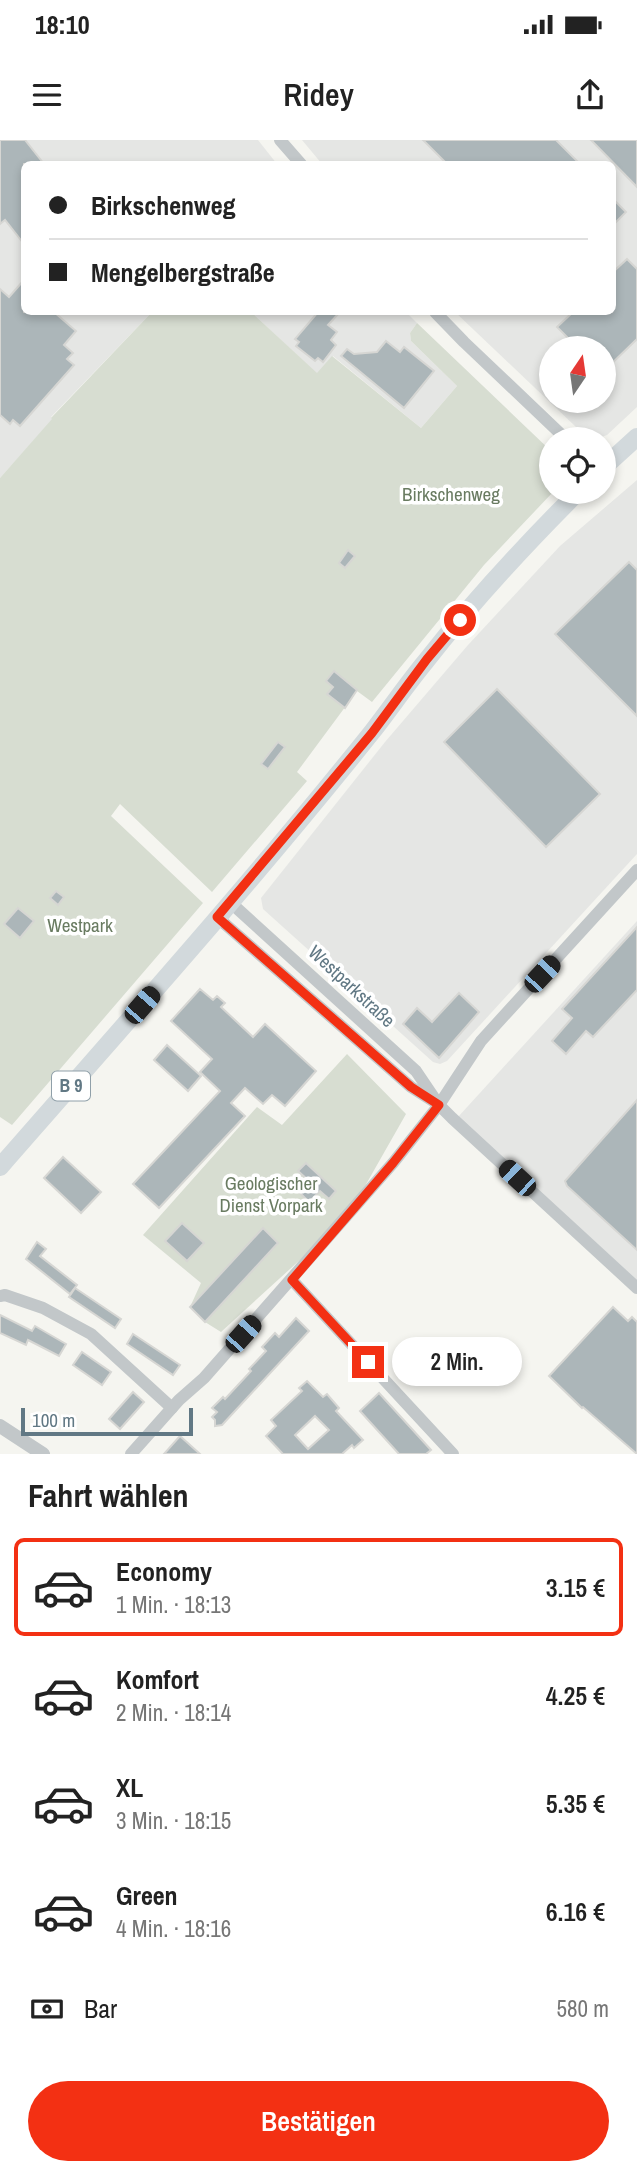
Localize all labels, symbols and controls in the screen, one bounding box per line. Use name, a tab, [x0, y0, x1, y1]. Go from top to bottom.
text: 18:10	[35, 7, 90, 42]
text: Ridey	[283, 73, 354, 116]
icon: menu	[28, 76, 66, 114]
icon: share	[571, 76, 609, 114]
text: Birkschenweg	[91, 188, 236, 223]
text: Mengelbergstraße	[91, 255, 275, 290]
north arrow	[539, 336, 616, 413]
map controls	[539, 336, 616, 504]
button: locate	[539, 427, 616, 504]
park label: Birkschenweg	[402, 481, 500, 507]
route start	[444, 604, 476, 636]
park label: Westpark	[47, 912, 113, 938]
street label: Westparkstraße	[303, 939, 401, 1033]
car	[520, 951, 565, 997]
car	[121, 982, 164, 1028]
road number: B 9	[52, 1071, 90, 1100]
car	[495, 1156, 540, 1200]
park label: Geologischer Dienst Vorpark	[219, 1170, 323, 1218]
car	[222, 1311, 265, 1357]
callout: 2 Min.	[392, 1338, 522, 1386]
route end	[352, 1346, 384, 1378]
text: 2 Min.	[430, 1346, 484, 1377]
scale bar	[21, 1405, 192, 1437]
text: 100 m	[32, 1407, 75, 1433]
text: Fahrt wählen	[28, 1474, 189, 1517]
text: Economy	[116, 1554, 212, 1589]
icon: car	[32, 1556, 95, 1619]
text: 3.15 €	[546, 1570, 605, 1605]
text: 1 Min. · 18:13	[116, 1589, 231, 1620]
text: Komfort	[116, 1662, 199, 1697]
icon: car	[32, 1664, 95, 1727]
text: 4.25 €	[546, 1678, 605, 1713]
text: 2 Min. · 18:14	[116, 1697, 231, 1728]
text: XL	[116, 1770, 143, 1805]
icon: car	[32, 1772, 95, 1835]
text: 5.35 €	[546, 1786, 605, 1821]
text: 3 Min. · 18:15	[116, 1805, 231, 1836]
text: Green	[116, 1878, 178, 1913]
icon: car	[32, 1880, 95, 1943]
text: 6.16 €	[546, 1894, 605, 1929]
text: 4 Min. · 18:16	[116, 1913, 231, 1944]
icon: cash	[28, 1990, 66, 2028]
text: Bar	[84, 1991, 117, 2026]
text: 580 m	[557, 1993, 609, 2024]
button: Bestätigen	[28, 2081, 609, 2161]

